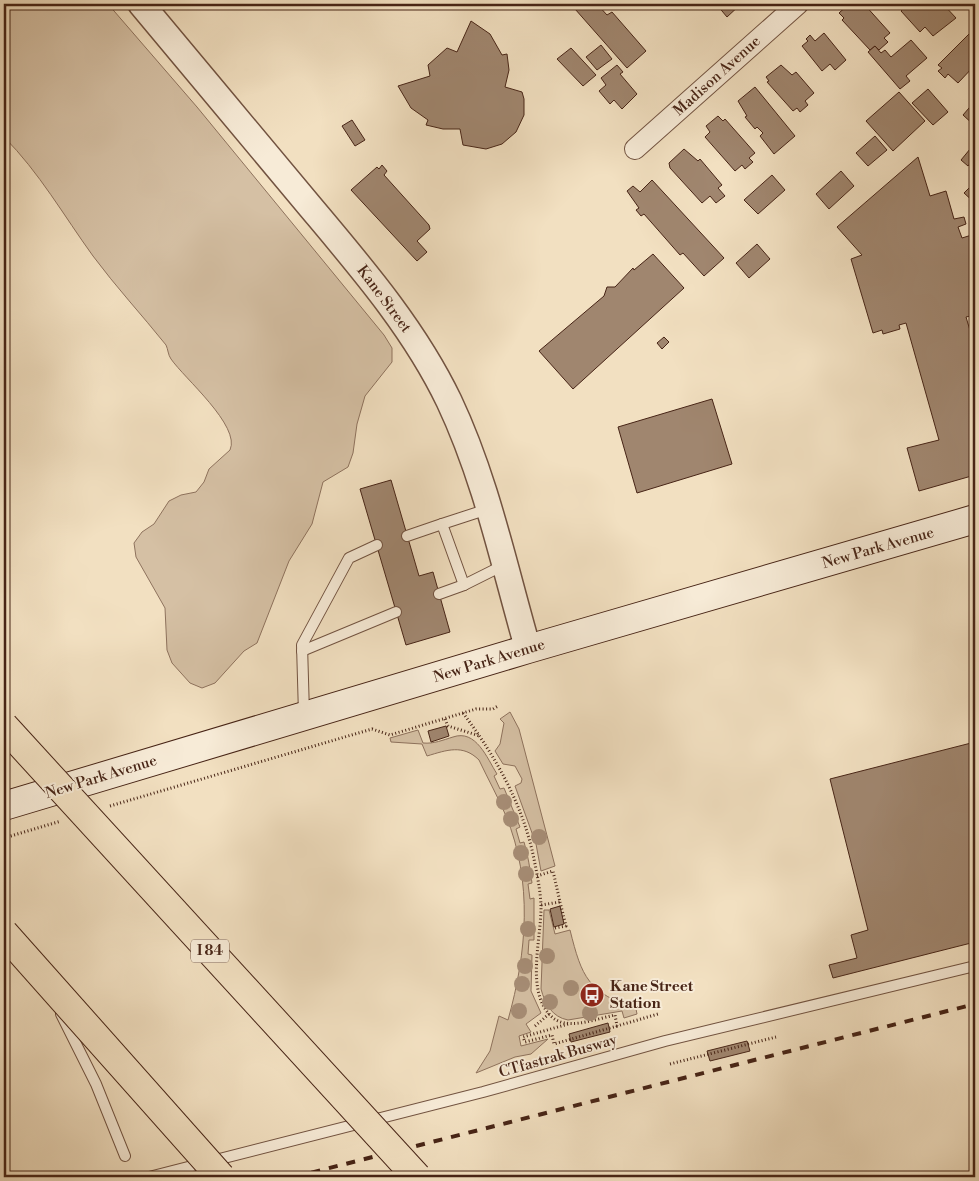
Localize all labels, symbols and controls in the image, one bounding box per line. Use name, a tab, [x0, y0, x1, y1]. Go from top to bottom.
street label: Madison Avenue	[669, 32, 765, 120]
street label: Kane Street	[352, 262, 416, 337]
street label: New Park Avenue	[820, 523, 936, 573]
street label: New Park Avenue	[431, 635, 547, 687]
street label: New Park Avenue	[43, 751, 159, 803]
road number: I 84	[191, 939, 229, 962]
place label: Kane Street Station	[610, 977, 694, 1013]
bus stop icon: Kane Street Station	[579, 982, 605, 1008]
street label: CTfastrak Busway	[497, 1030, 620, 1082]

